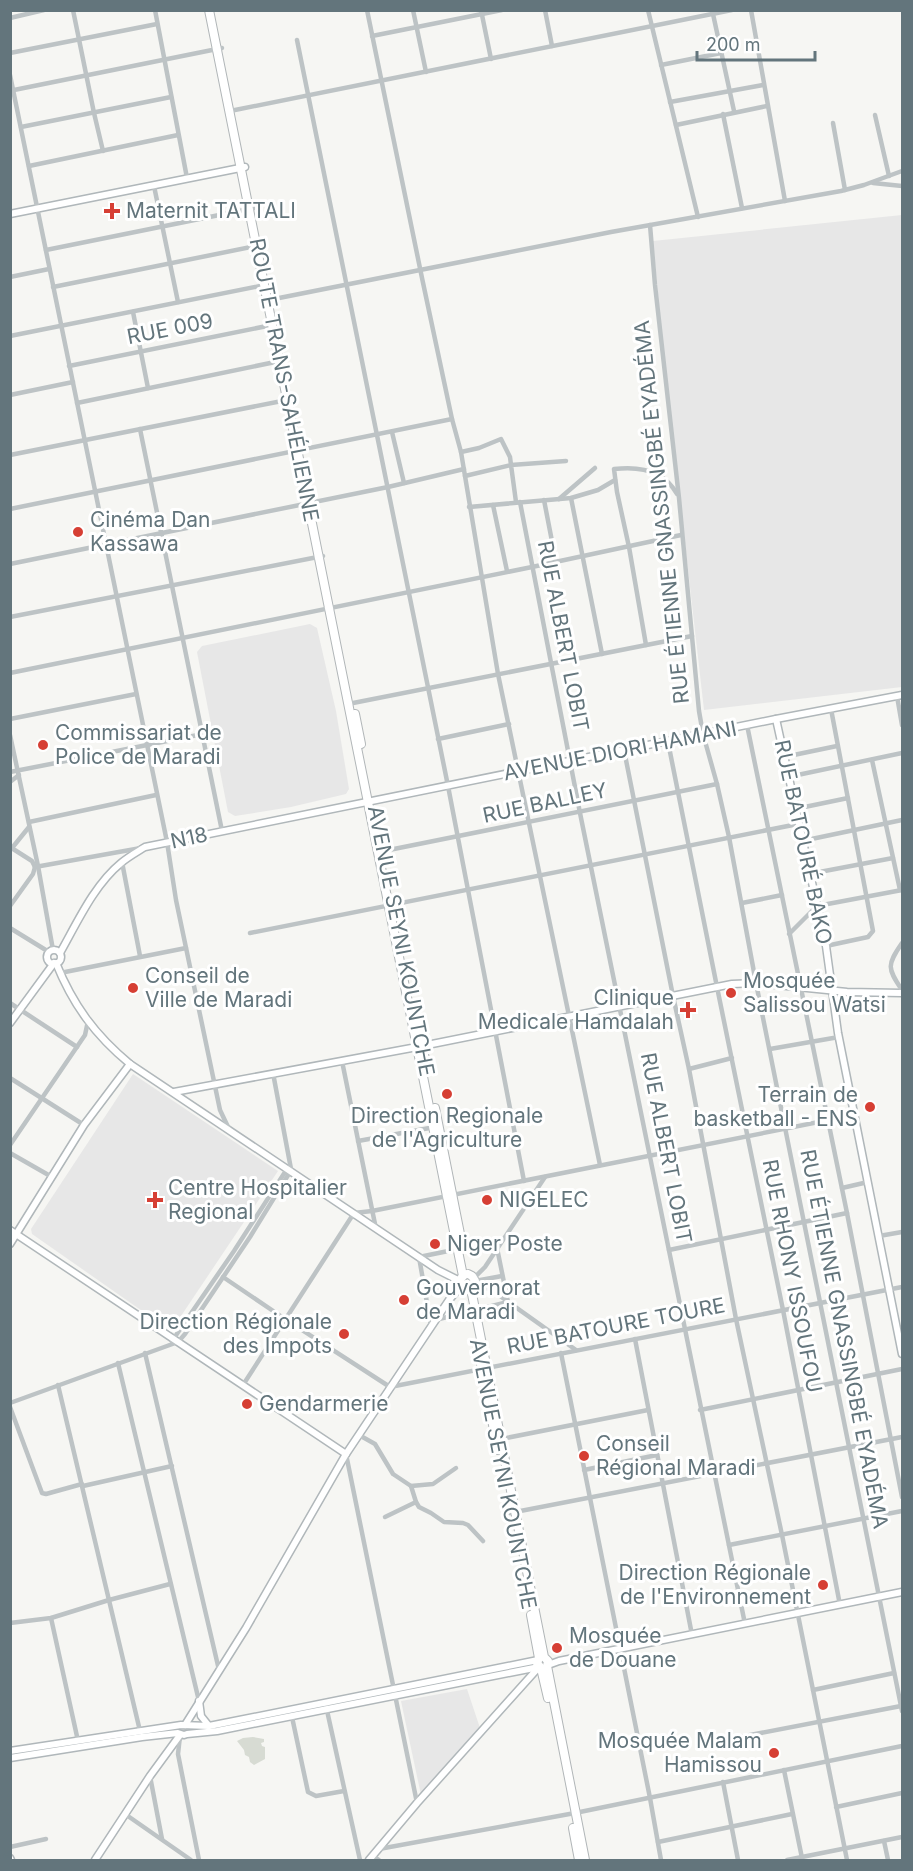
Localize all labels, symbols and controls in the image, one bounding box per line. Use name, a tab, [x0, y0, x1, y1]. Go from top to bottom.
scale bar	[697, 24, 816, 62]
text: 200 m	[706, 34, 761, 55]
place label: Maternit TATTALI	[126, 198, 296, 223]
marker: Maternit TATTALI	[103, 202, 121, 220]
street label: ROUTE TRANS-SAHÉLIENNE	[245, 236, 325, 524]
street label: RUE 009	[125, 308, 215, 349]
street label: RUE ÉTIENNE GNASSINGBÉ EYADÉMA	[628, 319, 694, 705]
place label: Cinéma Dan Kassawa	[90, 507, 211, 556]
marker: Cinéma Dan Kassawa	[71, 525, 85, 539]
street label: RUE ALBERT LOBIT	[533, 538, 594, 733]
street label: AVENUE DIORI HAMANI	[501, 716, 739, 785]
place label: Commissariat de Police de Maradi	[55, 720, 222, 769]
street label: RUE BATOURÉ BAKO	[770, 737, 838, 946]
marker: Commissariat de Police de Maradi	[36, 738, 50, 752]
street label: RUE BALLEY	[480, 777, 609, 828]
street label: AVENUE SEYNI KOUNTCHE	[363, 803, 440, 1078]
street label: N18	[168, 821, 210, 854]
place label: Conseil de Ville de Maradi	[145, 963, 292, 1012]
place label: Mosquée Salissou Watsi	[743, 968, 886, 1017]
marker: Conseil de Ville de Maradi	[126, 981, 140, 995]
place label: Clinique Medicale Hamdalah	[478, 985, 674, 1034]
marker: Mosquée Salissou Watsi	[724, 986, 738, 1000]
marker: Clinique Medicale Hamdalah	[679, 1001, 697, 1019]
street label: RUE ALBERT LOBIT	[636, 1050, 697, 1245]
place label: Terrain de basketball - ENS	[693, 1082, 858, 1131]
marker: Direction Regionale de l'Agriculture	[440, 1087, 454, 1101]
marker: Terrain de basketball - ENS	[863, 1100, 877, 1114]
place label: Direction Regionale de l'Agriculture	[351, 1103, 543, 1152]
street label: RUE ÉTIENNE GNASSINGBÉ EYADÉMA	[795, 1147, 895, 1531]
street label: RUE RHONY ISSOUFOU	[758, 1157, 827, 1395]
place label: Centre Hospitalier Regional	[168, 1175, 347, 1224]
place label: NIGELEC	[499, 1187, 589, 1212]
marker: Centre Hospitalier Regional	[146, 1191, 164, 1209]
marker: NIGELEC	[480, 1193, 494, 1207]
place label: Niger Poste	[447, 1231, 563, 1256]
marker: Niger Poste	[428, 1237, 442, 1251]
place label: Gouvernorat de Maradi	[416, 1275, 540, 1324]
street label: RUE BATOURE TOURE	[505, 1292, 727, 1359]
marker: Gouvernorat de Maradi	[397, 1293, 411, 1307]
place label: Direction Régionale des Impots	[140, 1309, 332, 1358]
marker: Direction Régionale des Impots	[337, 1327, 351, 1341]
street label: AVENUE SEYNI KOUNTCHE	[465, 1336, 542, 1611]
place label: Gendarmerie	[259, 1391, 388, 1416]
marker: Gendarmerie	[240, 1397, 254, 1411]
place label: Conseil Régional Maradi	[596, 1431, 756, 1480]
marker: Conseil Régional Maradi	[577, 1449, 591, 1463]
place label: Direction Régionale de l'Environnement	[619, 1560, 811, 1609]
marker: Direction Régionale de l'Environnement	[816, 1578, 830, 1592]
place label: Mosquée de Douane	[569, 1623, 677, 1672]
marker: Mosquée de Douane	[550, 1641, 564, 1655]
place label: Mosquée Malam Hamissou	[598, 1728, 762, 1777]
marker: Mosquée Malam Hamissou	[767, 1746, 781, 1760]

